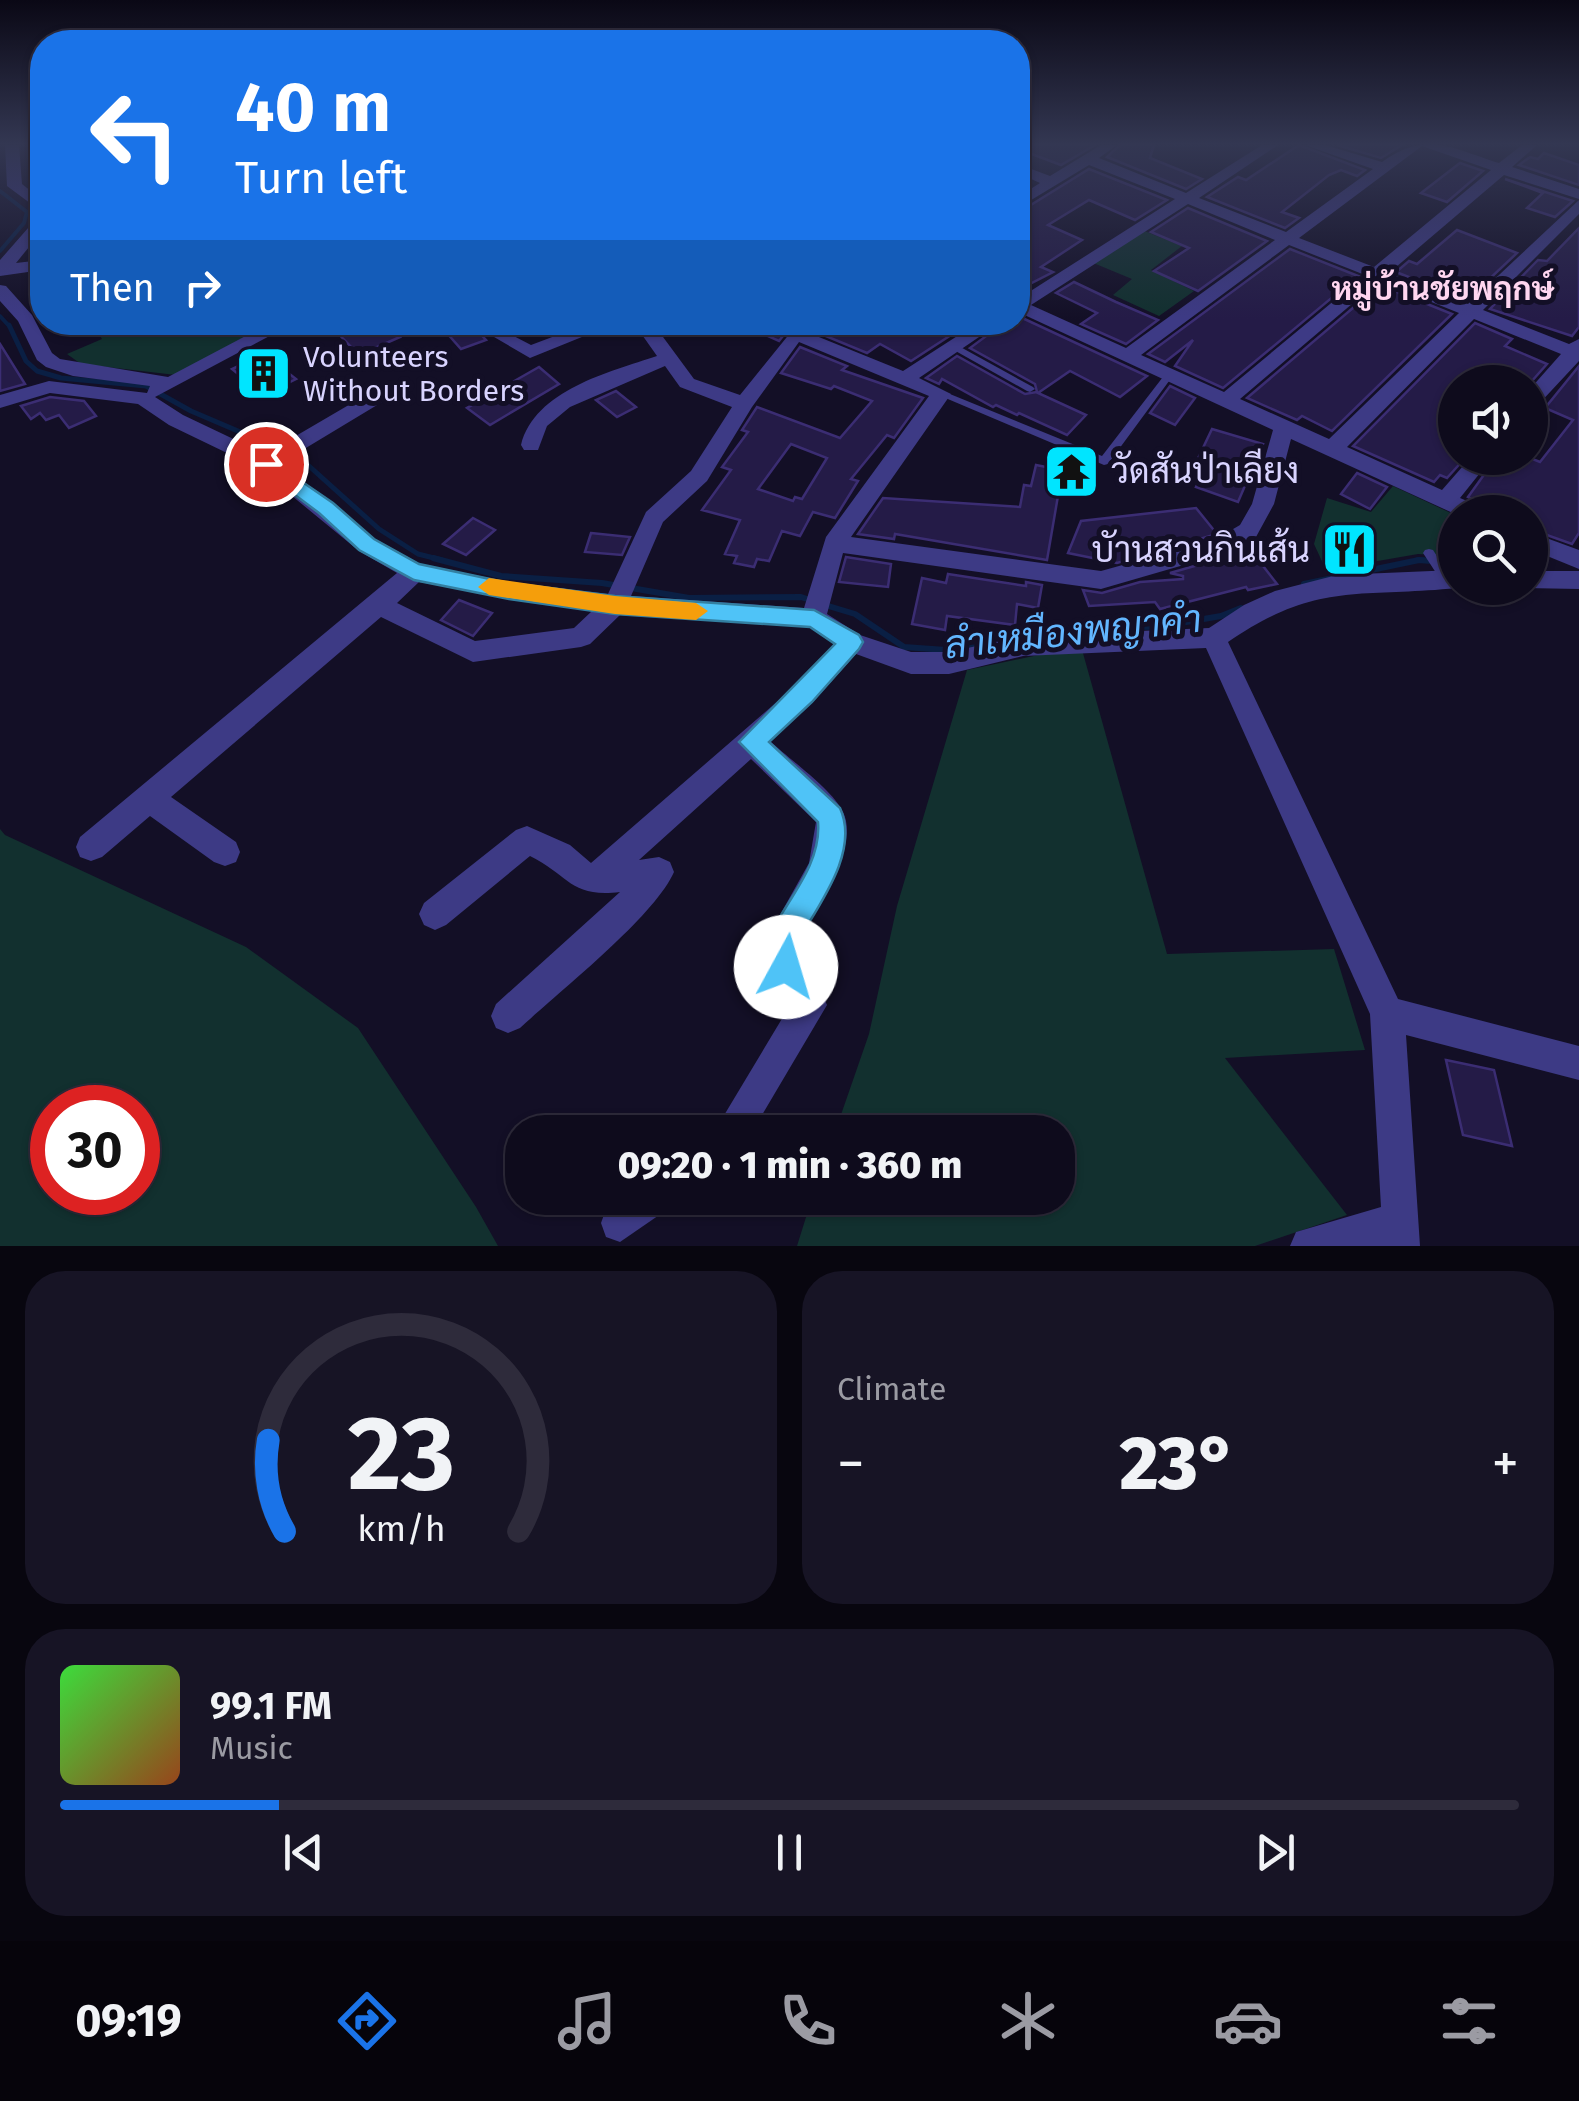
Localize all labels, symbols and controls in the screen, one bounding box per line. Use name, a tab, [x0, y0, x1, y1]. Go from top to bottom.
text: 40 m	[235, 66, 391, 150]
icon: left	[70, 70, 200, 200]
text: Turn left	[235, 151, 407, 205]
icon: right	[175, 260, 230, 315]
text: Then	[70, 265, 155, 311]
district label: หมู่บ้านชัยพฤกษ์	[1331, 268, 1556, 311]
place label: Volunteers Without Borders	[303, 339, 524, 409]
building icon: Volunteers Without Borders	[234, 344, 294, 404]
map controls	[1438, 365, 1548, 605]
button: sound	[1438, 365, 1548, 475]
pin	[224, 422, 309, 507]
icon: arrive	[239, 437, 294, 492]
temple icon: วัดสันป่าเลียง	[1042, 441, 1102, 501]
place label: วัดสันป่าเลียง	[1111, 448, 1299, 492]
button: search	[1438, 495, 1548, 605]
restaurant icon: บัานสวนกินเส้น	[1319, 520, 1379, 580]
place label: บัานสวนกินเส้น	[1092, 527, 1310, 571]
water label: ลำเหมืองพญาคำ	[942, 596, 1204, 668]
position arrow	[734, 915, 838, 1019]
speed limit sign: 30	[30, 1085, 160, 1215]
text: 09:20 · 1 min · 360 m	[618, 1142, 962, 1188]
text: Climate	[837, 1370, 946, 1408]
text: 23	[347, 1392, 455, 1517]
text: 23°	[1119, 1419, 1237, 1509]
text: −	[837, 1431, 865, 1497]
text: +	[1492, 1431, 1519, 1497]
text: km/h	[357, 1508, 445, 1550]
text: 99.1 FM	[210, 1683, 332, 1729]
text: Music	[210, 1729, 293, 1767]
icon: previous	[276, 1825, 331, 1880]
icon: pause	[762, 1825, 817, 1880]
icon: next	[1248, 1825, 1303, 1880]
icon: directions	[332, 1986, 402, 2056]
icon: music	[552, 1986, 622, 2056]
icon: phone	[773, 1986, 843, 2056]
icon: climate	[993, 1986, 1063, 2056]
icon: car	[1213, 1986, 1283, 2056]
icon: filters	[1434, 1986, 1504, 2056]
text: 09:19	[75, 1994, 182, 2048]

